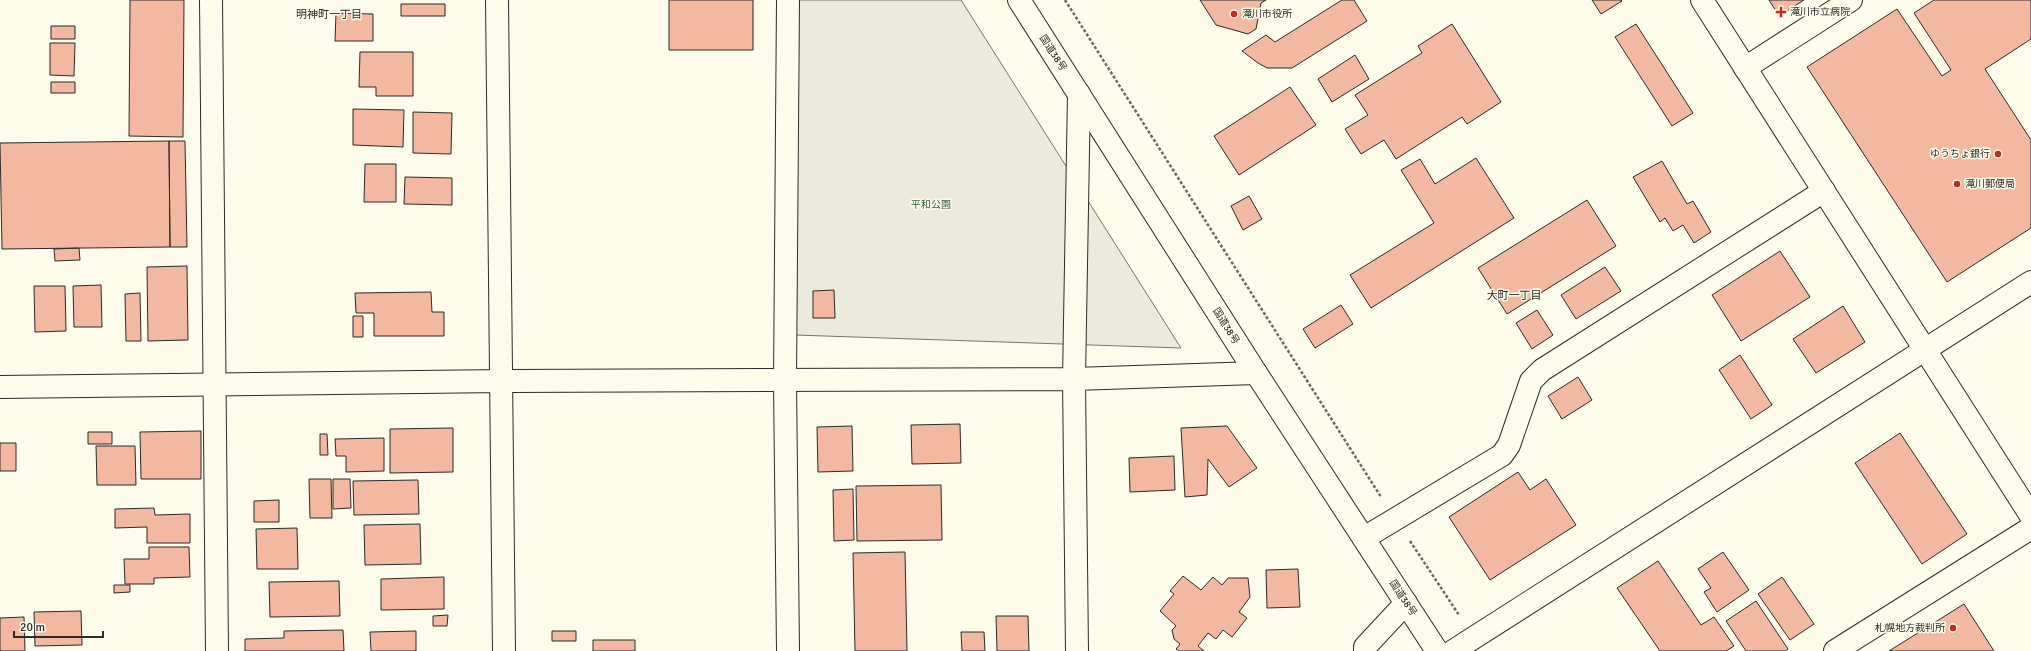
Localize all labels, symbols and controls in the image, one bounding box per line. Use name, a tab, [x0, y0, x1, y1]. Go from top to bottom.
marker: 滝川市立病院	[1775, 6, 1787, 18]
place label: 滝川市立病院	[1790, 6, 1850, 18]
district label: 明神町一丁目	[296, 8, 362, 21]
place label: 滝川市役所	[1242, 8, 1292, 20]
marker: 滝川市役所	[1229, 9, 1239, 19]
street label: 国道38号	[1037, 33, 1069, 73]
place label: ゆうちょ銀行	[1930, 148, 1990, 160]
marker: ゆうちょ銀行	[1993, 149, 2003, 159]
place label: 滝川郵便局	[1965, 178, 2015, 190]
marker: 滝川郵便局	[1952, 179, 1962, 189]
park label: 平和公園	[911, 199, 951, 211]
district label: 大町一丁目	[1487, 289, 1542, 302]
street label: 国道38号	[1210, 306, 1242, 346]
street label: 国道38号	[1387, 578, 1419, 618]
scale bar	[14, 613, 103, 639]
text: 20 m	[20, 620, 45, 635]
place label: 札幌地方裁判所	[1875, 622, 1945, 634]
marker: 札幌地方裁判所	[1948, 623, 1958, 633]

